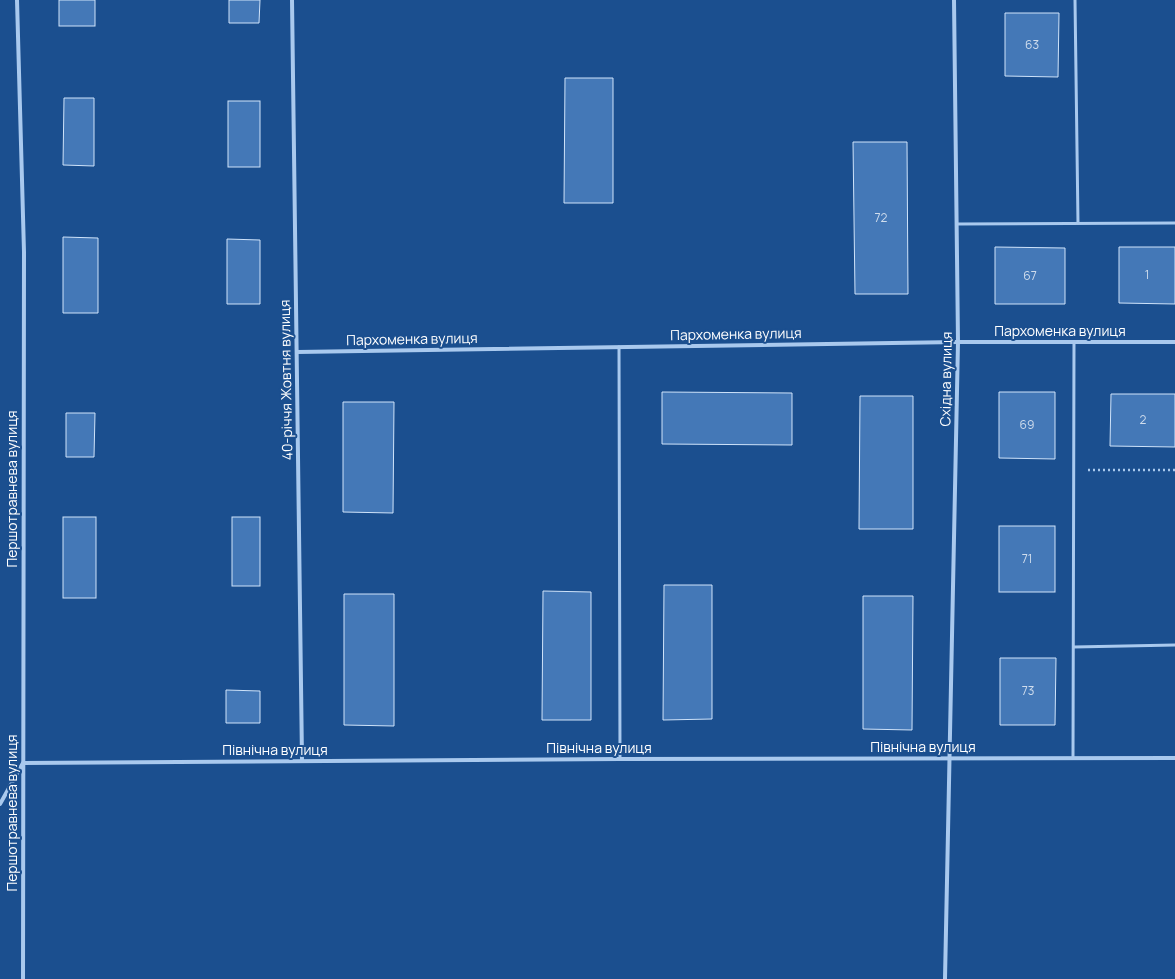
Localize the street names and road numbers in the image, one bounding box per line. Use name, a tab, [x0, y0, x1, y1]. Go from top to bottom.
street label: 40-річчя Жовтня вулиця	[275, 300, 296, 460]
street label: Пархоменка вулиця	[994, 321, 1126, 340]
street label: Пархоменка вулиця	[670, 323, 802, 344]
street label: Пархоменка вулиця	[346, 328, 478, 349]
street label: Східна вулиця	[935, 331, 956, 427]
street label: Першотравнева вулиця	[2, 410, 21, 568]
street label: Першотравнева вулиця	[2, 734, 21, 892]
street label: Північна вулиця	[870, 737, 976, 756]
street label: Північна вулиця	[546, 738, 652, 757]
street label: Північна вулиця	[222, 740, 328, 759]

